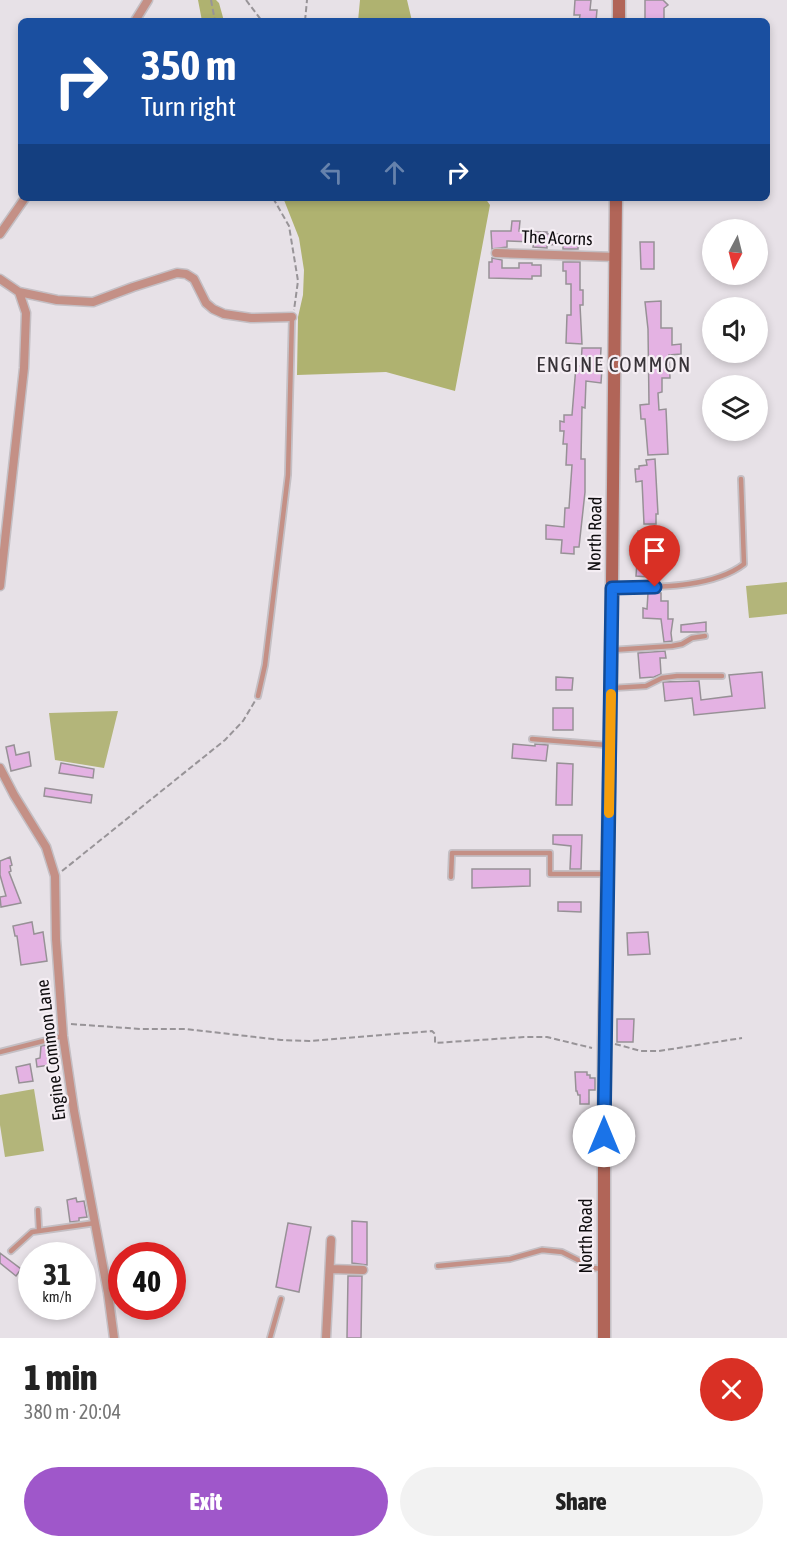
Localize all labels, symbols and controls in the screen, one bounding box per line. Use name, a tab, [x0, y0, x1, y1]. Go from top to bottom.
text: 350 m	[141, 41, 236, 89]
icon: right	[42, 42, 120, 120]
text: Turn right	[141, 91, 236, 122]
icon: left	[315, 156, 348, 189]
icon: ahead	[378, 156, 411, 189]
icon: right	[441, 156, 474, 189]
north arrow	[702, 219, 768, 285]
map controls	[702, 219, 768, 441]
street label: The Acorns	[521, 226, 593, 249]
button: sound	[702, 297, 768, 363]
district label: ENGINE COMMON	[536, 352, 692, 376]
button: layers	[702, 375, 768, 441]
street label: North Road	[583, 496, 606, 572]
pin	[629, 525, 680, 587]
icon: arrive	[638, 534, 671, 567]
street label: Engine Common Lane	[31, 978, 70, 1122]
position arrow	[572, 1104, 636, 1168]
street label: North Road	[575, 1199, 596, 1273]
speed limit sign: 40	[108, 1242, 186, 1320]
text: 31	[43, 1257, 71, 1291]
text: km/h	[42, 1288, 72, 1305]
text: 1 min	[24, 1356, 98, 1398]
button: close	[700, 1358, 763, 1421]
text: 380 m · 20:04	[24, 1400, 121, 1423]
button: Exit	[24, 1467, 388, 1536]
button: Share	[400, 1467, 763, 1536]

